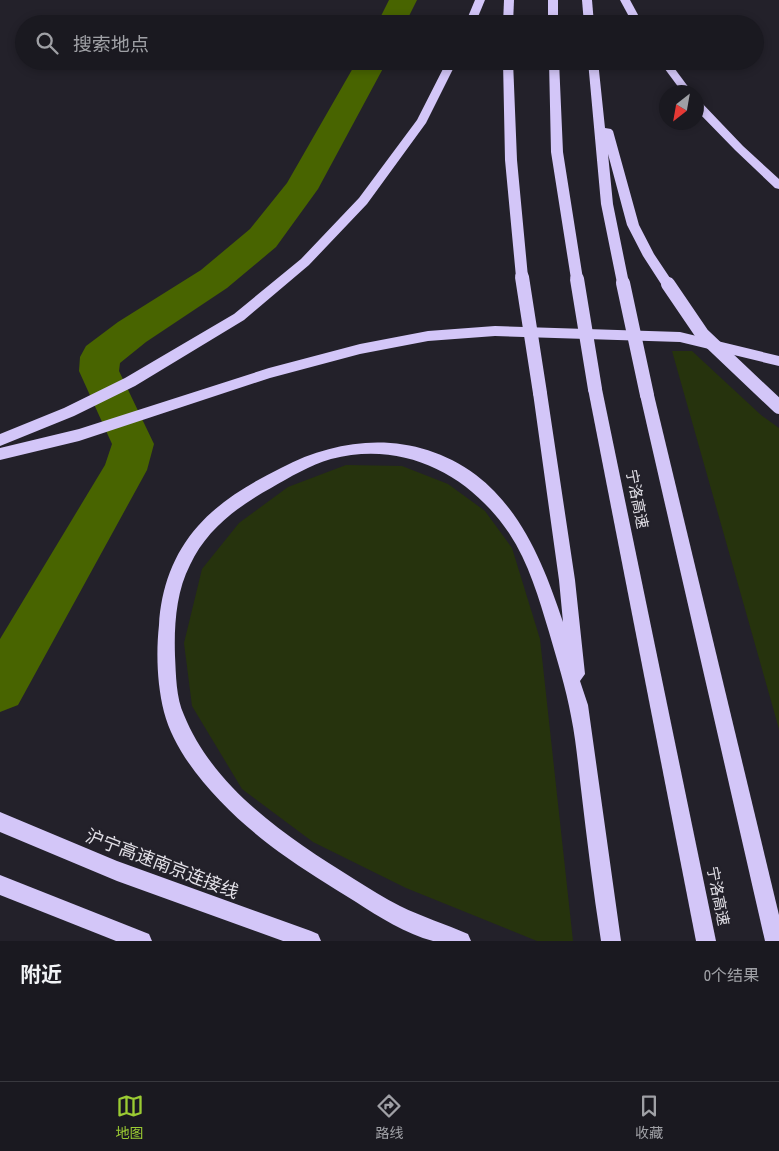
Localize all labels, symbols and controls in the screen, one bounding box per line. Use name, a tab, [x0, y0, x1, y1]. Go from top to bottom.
search box	[15, 15, 764, 70]
icon: search	[33, 29, 61, 57]
text: 搜索地点	[73, 31, 149, 57]
north arrow	[659, 85, 704, 130]
street label: 宁洛高速	[621, 467, 654, 530]
street label: 沪宁高速南京连接线	[82, 823, 242, 904]
street label: 宁洛高速	[702, 864, 735, 927]
text: 附近	[20, 960, 62, 989]
text: 0个结果	[704, 964, 759, 986]
tab: 地图	[116, 1092, 144, 1142]
tab: 路线	[375, 1092, 403, 1142]
tab: 收藏	[635, 1092, 663, 1142]

